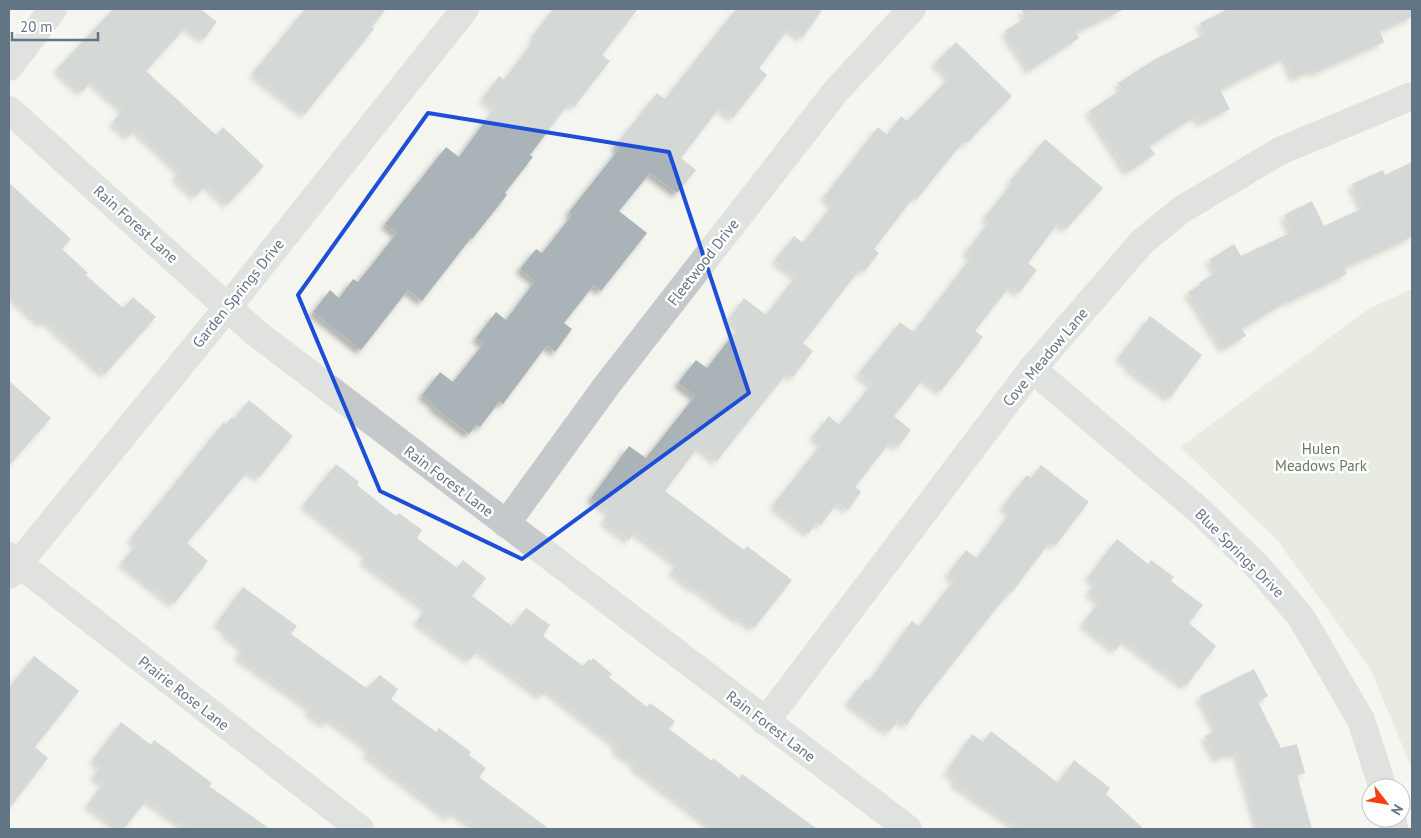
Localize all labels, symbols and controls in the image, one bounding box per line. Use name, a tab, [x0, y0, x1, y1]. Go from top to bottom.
scale bar	[12, 10, 99, 42]
text: 20 m	[20, 17, 53, 36]
street label: Rain Forest Lane	[90, 181, 182, 267]
street label: Fleetwood Drive	[663, 215, 743, 309]
street label: Garden Springs Drive	[188, 235, 288, 351]
street label: Cove Meadow Lane	[998, 304, 1092, 410]
park label: Hulen Meadows Park	[1275, 439, 1368, 475]
street label: Rain Forest Lane	[401, 441, 497, 521]
street label: Blue Springs Drive	[1191, 504, 1289, 602]
street label: Prairie Rose Lane	[135, 652, 233, 734]
street label: Rain Forest Lane	[723, 686, 819, 766]
north arrow	[1361, 778, 1411, 828]
text: N	[1387, 801, 1407, 818]

